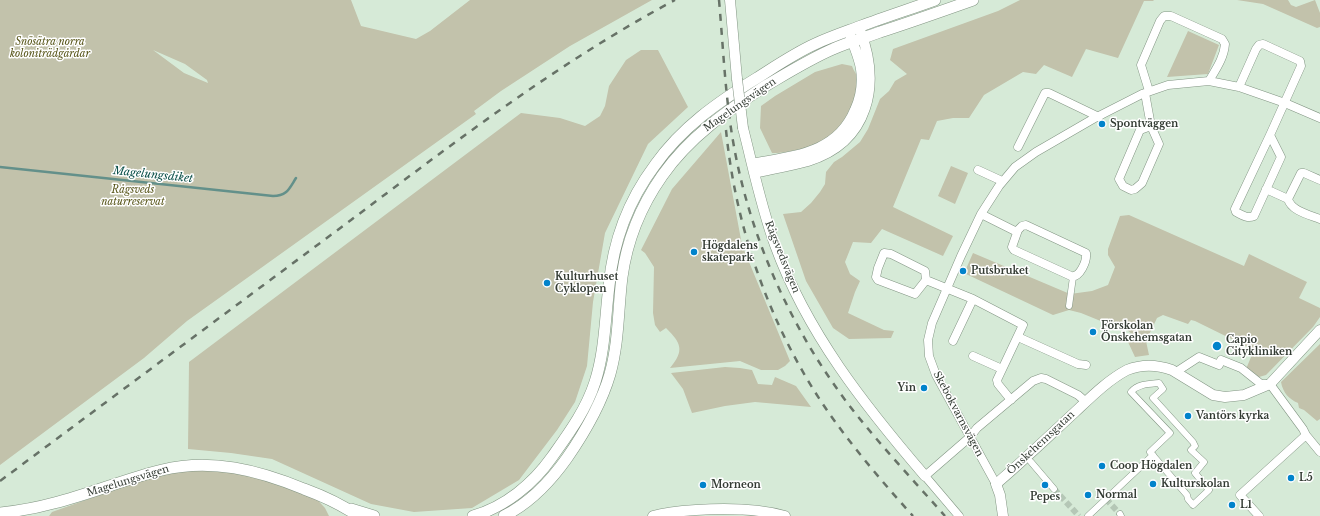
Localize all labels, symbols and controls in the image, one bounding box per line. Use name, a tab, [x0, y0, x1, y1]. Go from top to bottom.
park label: Snösätra norra koloniträdgårdar	[10, 36, 90, 60]
street label: Magelungsvägen	[702, 76, 778, 134]
place label: Spontväggen	[1110, 118, 1178, 130]
marker: Spontväggen	[1097, 119, 1107, 129]
water label: Magelungsdiket	[112, 164, 194, 186]
park label: Rågsveds naturreservat	[101, 184, 165, 208]
street label: Rågsvedsvägen	[762, 219, 802, 295]
place label: Högdalens skatepark	[702, 240, 758, 264]
marker: Högdalens skatepark	[689, 247, 699, 257]
place label: Putsbruket	[971, 265, 1029, 277]
marker: Putsbruket	[958, 266, 968, 276]
place label: Kulturhuset Cyklopen	[555, 271, 618, 294]
marker: Kulturhuset Cyklopen	[542, 278, 552, 288]
place label: Förskolan Önskehemsgatan	[1101, 320, 1192, 344]
marker: Förskolan Önskehemsgatan	[1088, 327, 1098, 337]
place label: Capio Citykliniken	[1226, 334, 1292, 358]
marker: Capio Citykliniken	[1211, 340, 1223, 352]
street label: Skebokvarnsvägen	[930, 369, 986, 459]
place label: Yin	[898, 382, 916, 394]
marker: Yin	[919, 383, 929, 393]
street label: Önskehemsgatan	[1005, 409, 1077, 477]
place label: Vantörs kyrka	[1196, 410, 1269, 422]
marker: Vantörs kyrka	[1183, 411, 1193, 421]
place label: Coop Högdalen	[1110, 460, 1192, 472]
marker: Coop Högdalen	[1097, 461, 1107, 471]
street label: Magelungsvägen	[85, 463, 171, 499]
place label: L5	[1299, 472, 1313, 484]
marker: L5	[1286, 473, 1296, 483]
place label: Kulturskolan	[1161, 478, 1230, 490]
place label: Morneon	[711, 479, 761, 491]
marker: Kulturskolan	[1148, 479, 1158, 489]
marker: Morneon	[698, 480, 708, 490]
marker: Pepes	[1040, 480, 1050, 490]
place label: Normal	[1096, 489, 1137, 501]
marker: Normal	[1083, 490, 1093, 500]
place label: Pepes	[1030, 491, 1060, 503]
place label: L1	[1240, 499, 1252, 511]
marker: L1	[1227, 500, 1237, 510]

